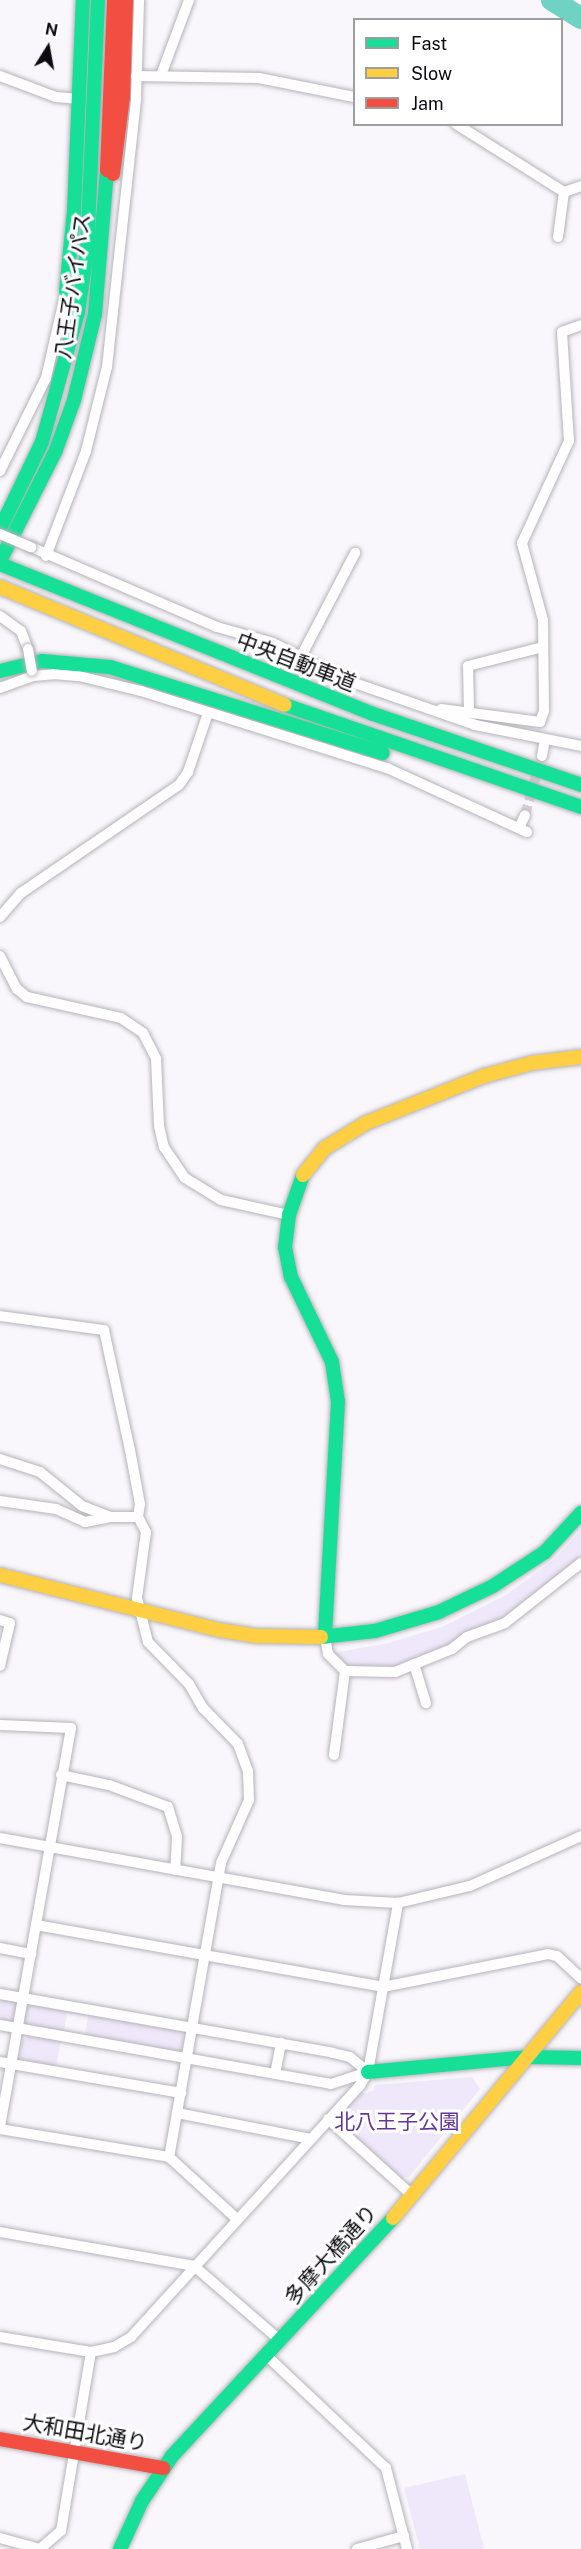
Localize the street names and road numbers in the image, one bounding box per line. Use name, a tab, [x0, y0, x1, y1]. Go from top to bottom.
street label: 八王子バイパス	[50, 211, 96, 361]
street label: 中央自動車道	[233, 628, 359, 696]
street label: 多摩大橋通り	[279, 2200, 383, 2310]
street label: 大和田北通り	[21, 2410, 149, 2456]

